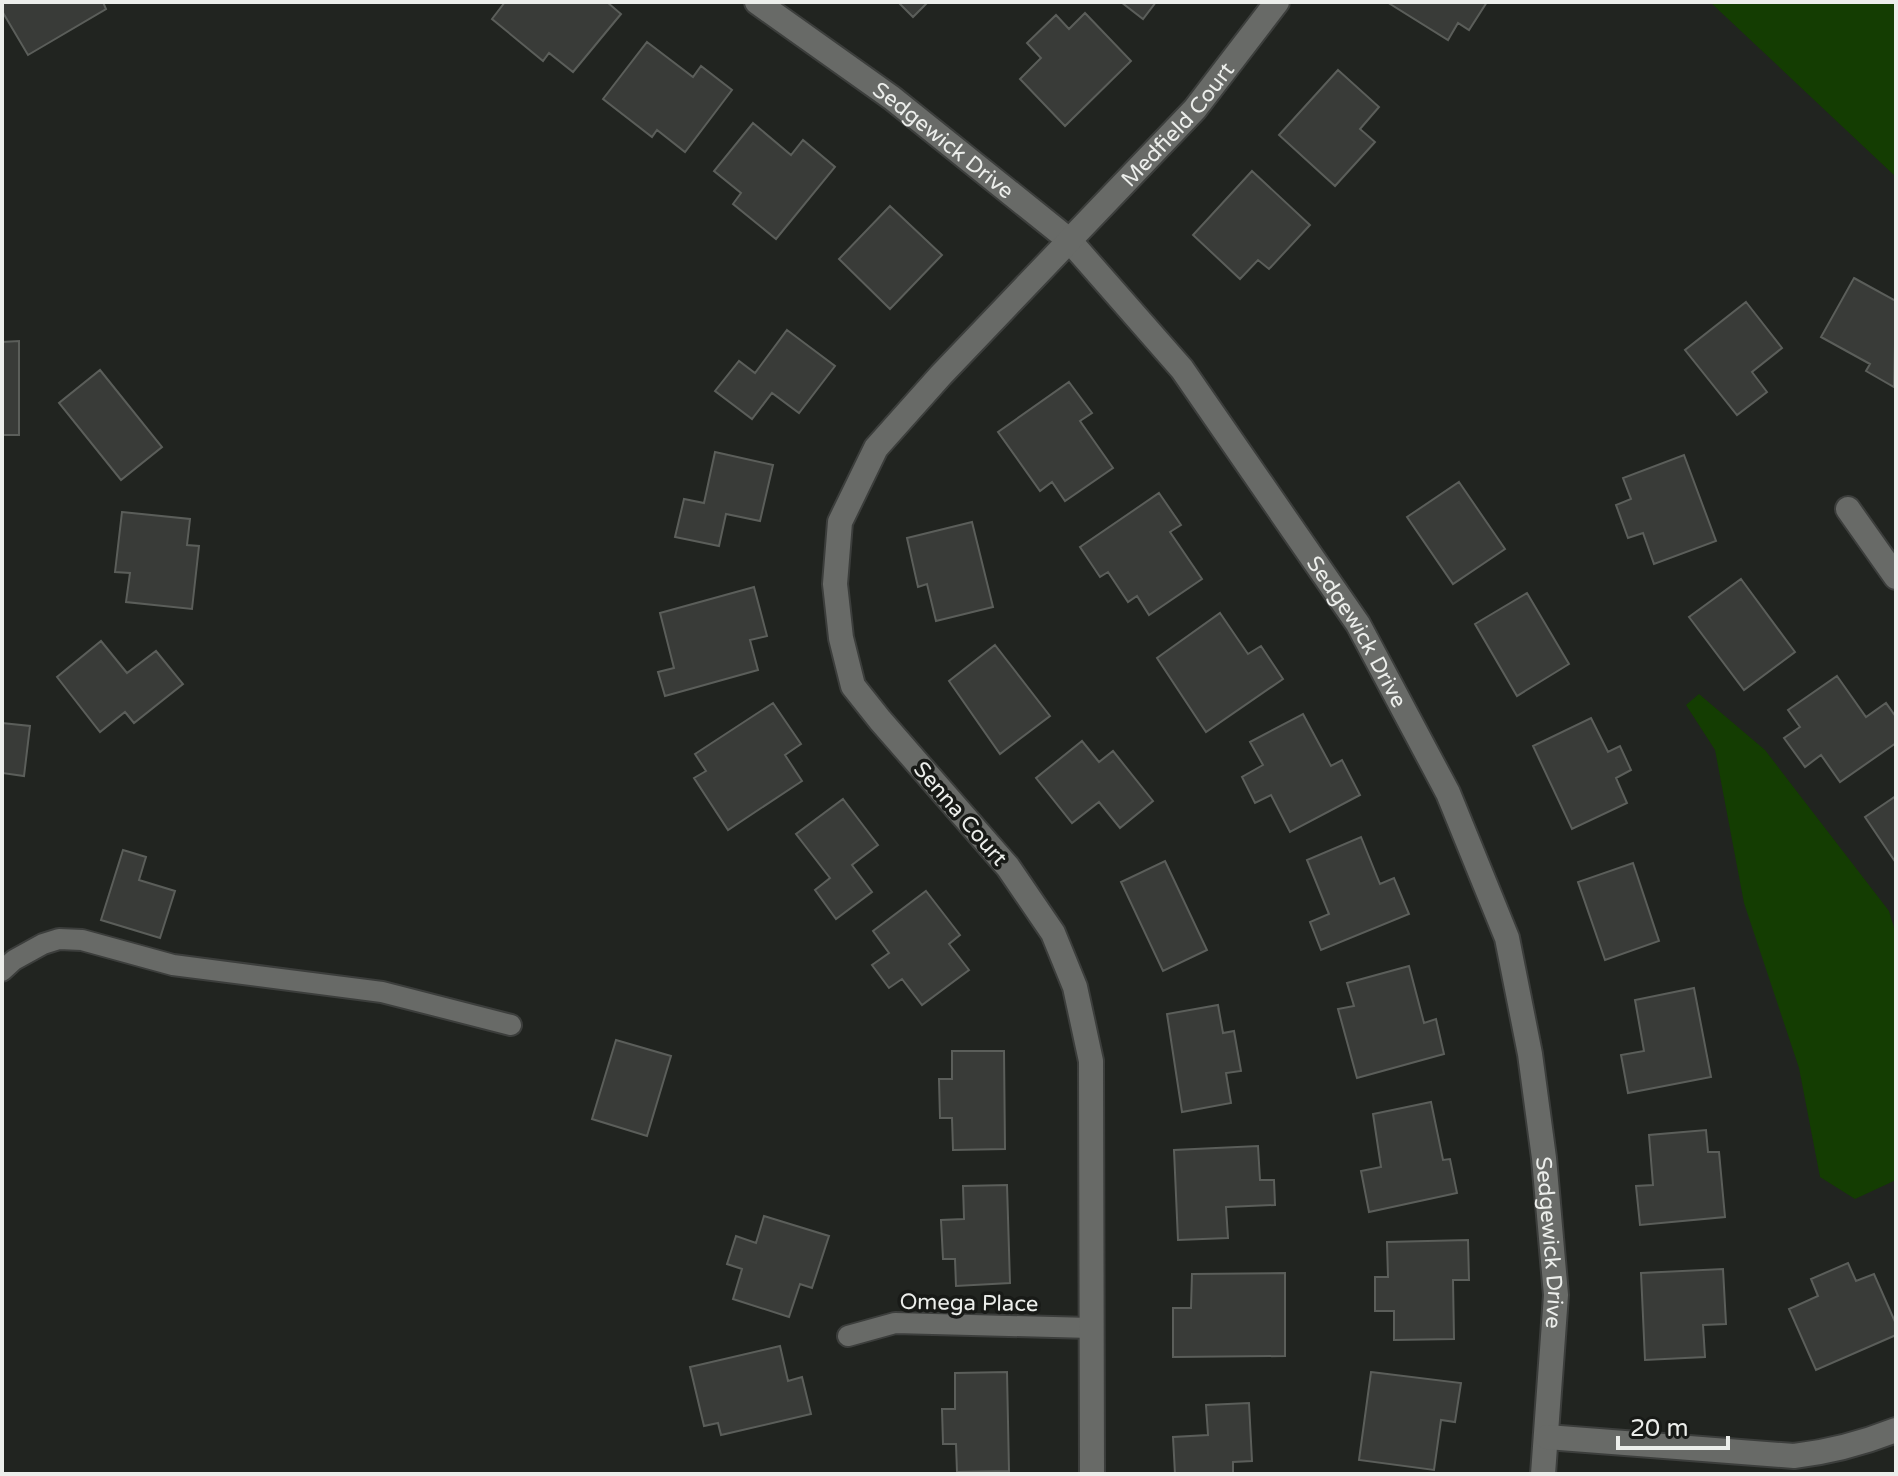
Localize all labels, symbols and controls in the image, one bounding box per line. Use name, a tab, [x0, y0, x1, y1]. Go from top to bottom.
street label: Medfield Court	[1116, 58, 1240, 192]
street label: Sedgewick Drive	[868, 77, 1019, 204]
street label: Sedgewick Drive	[1301, 551, 1412, 712]
street label: Senna Court	[908, 756, 1013, 871]
street label: Sedgewick Drive	[1530, 1155, 1568, 1330]
street label: Omega Place	[899, 1289, 1039, 1317]
scale bar	[1618, 1400, 1728, 1450]
text: 20 m	[1630, 1414, 1688, 1443]

